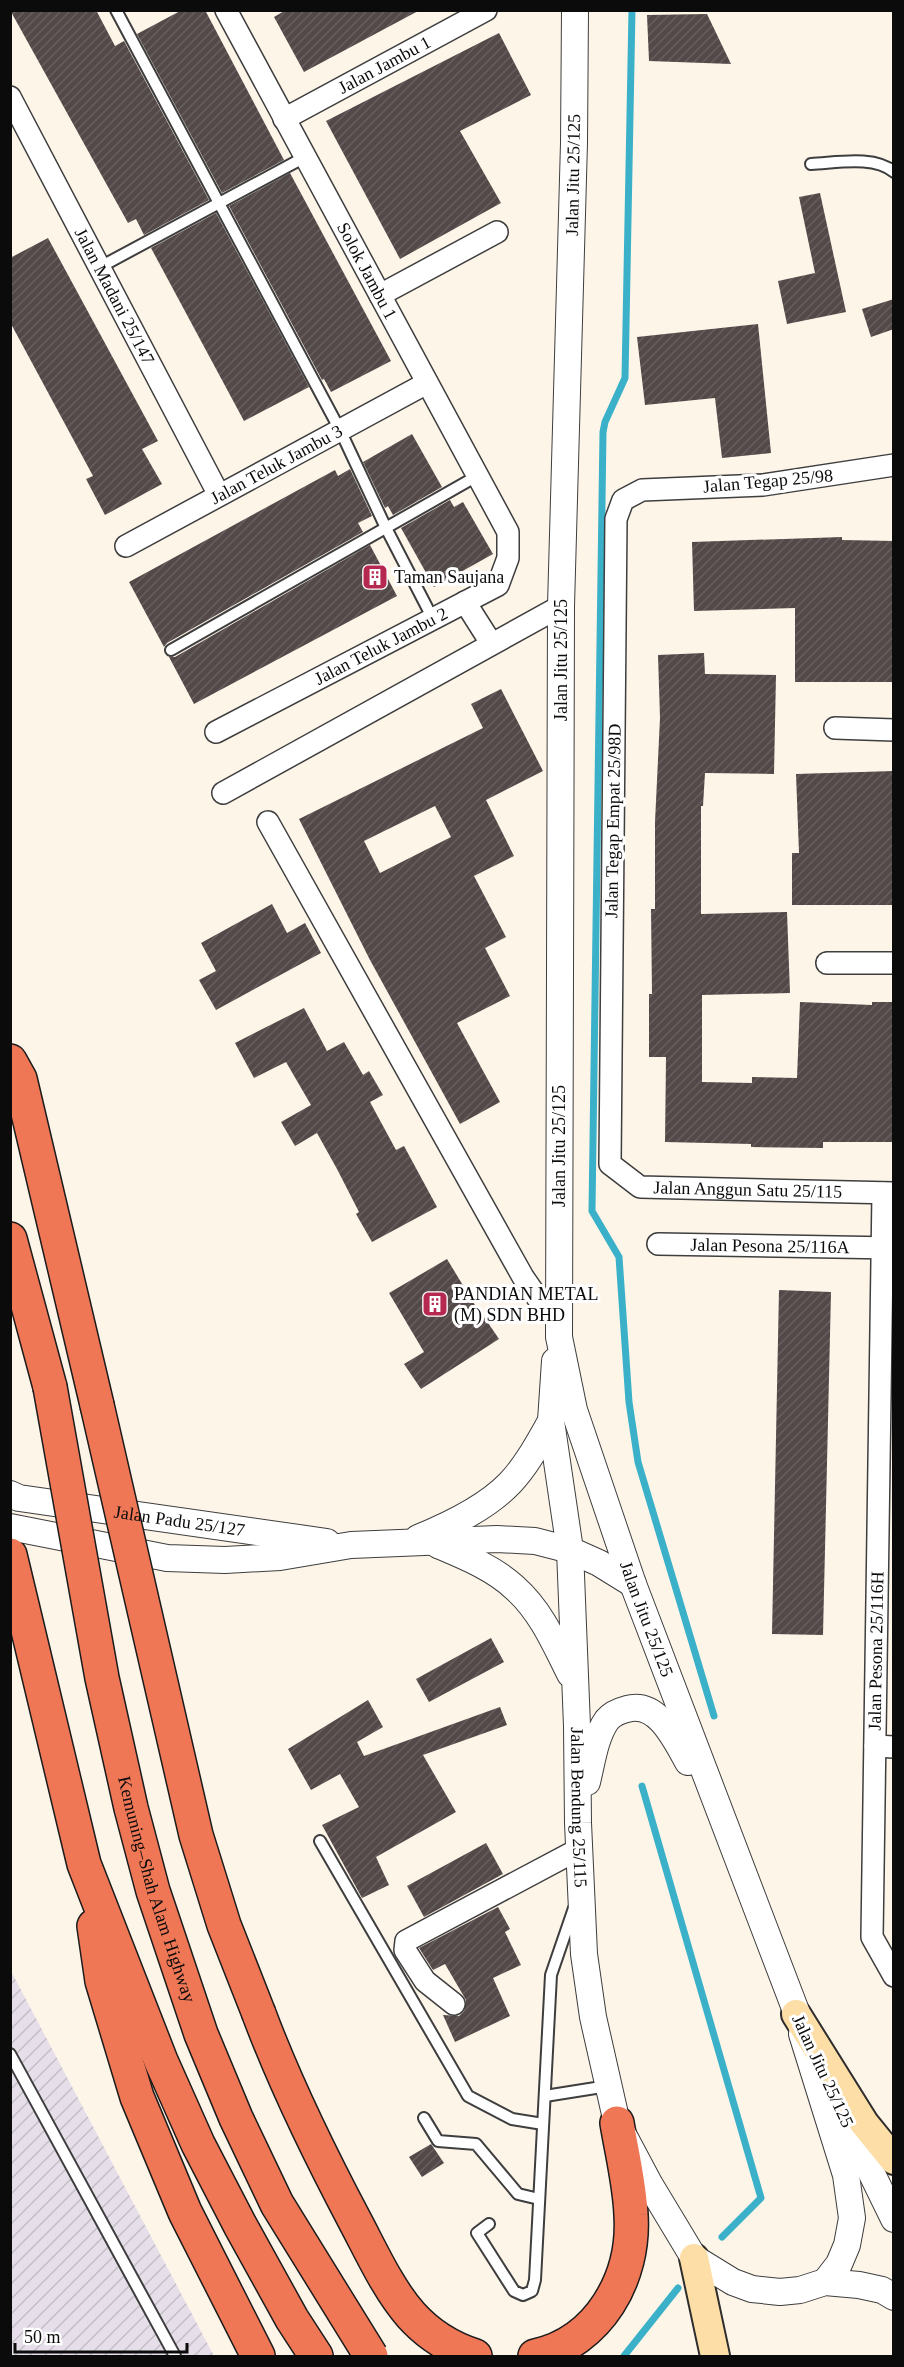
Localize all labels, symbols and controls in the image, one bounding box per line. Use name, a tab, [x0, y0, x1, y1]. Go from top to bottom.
street label: Jalan Jambu 1	[335, 32, 434, 98]
street label: Jalan Jitu 25/125	[562, 114, 584, 236]
street label: Solok Jambu 1	[333, 219, 401, 323]
street label: Jalan Madani 25/147	[71, 225, 159, 368]
street label: Jalan Teluk Jambu 3	[207, 421, 346, 508]
street label: Jalan Tegap 25/98	[702, 465, 834, 497]
building icon: Taman Saujana	[360, 562, 390, 592]
place label: Taman Saujana	[394, 567, 504, 587]
street label: Jalan Jitu 25/125	[551, 599, 571, 721]
street label: Jalan Teluk Jambu 2	[311, 603, 451, 689]
street label: Jalan Tegap Empat 25/98D	[601, 723, 625, 919]
street label: Jalan Jitu 25/125	[549, 1085, 569, 1207]
street label: Jalan Anggun Satu 25/115	[653, 1177, 842, 1202]
street label: Jalan Pesona 25/116A	[690, 1235, 850, 1257]
place label: PANDIAN METAL (M) SDN BHD	[454, 1284, 598, 1326]
building icon: PANDIAN METAL (M) SDN BHD	[420, 1289, 450, 1319]
street label: Jalan Padu 25/127	[113, 1502, 246, 1540]
street label: Jalan Jitu 25/125	[616, 1559, 678, 1680]
street label: Jalan Pesona 25/116H	[865, 1571, 887, 1731]
street label: Jalan Bendung 25/115	[567, 1727, 591, 1888]
street label: Kemuning–Shah Alam Highway	[114, 1774, 200, 2005]
street label: Jalan Jitu 25/125	[788, 2011, 858, 2131]
scale bar	[15, 2316, 188, 2354]
text: 50 m	[24, 2327, 61, 2347]

